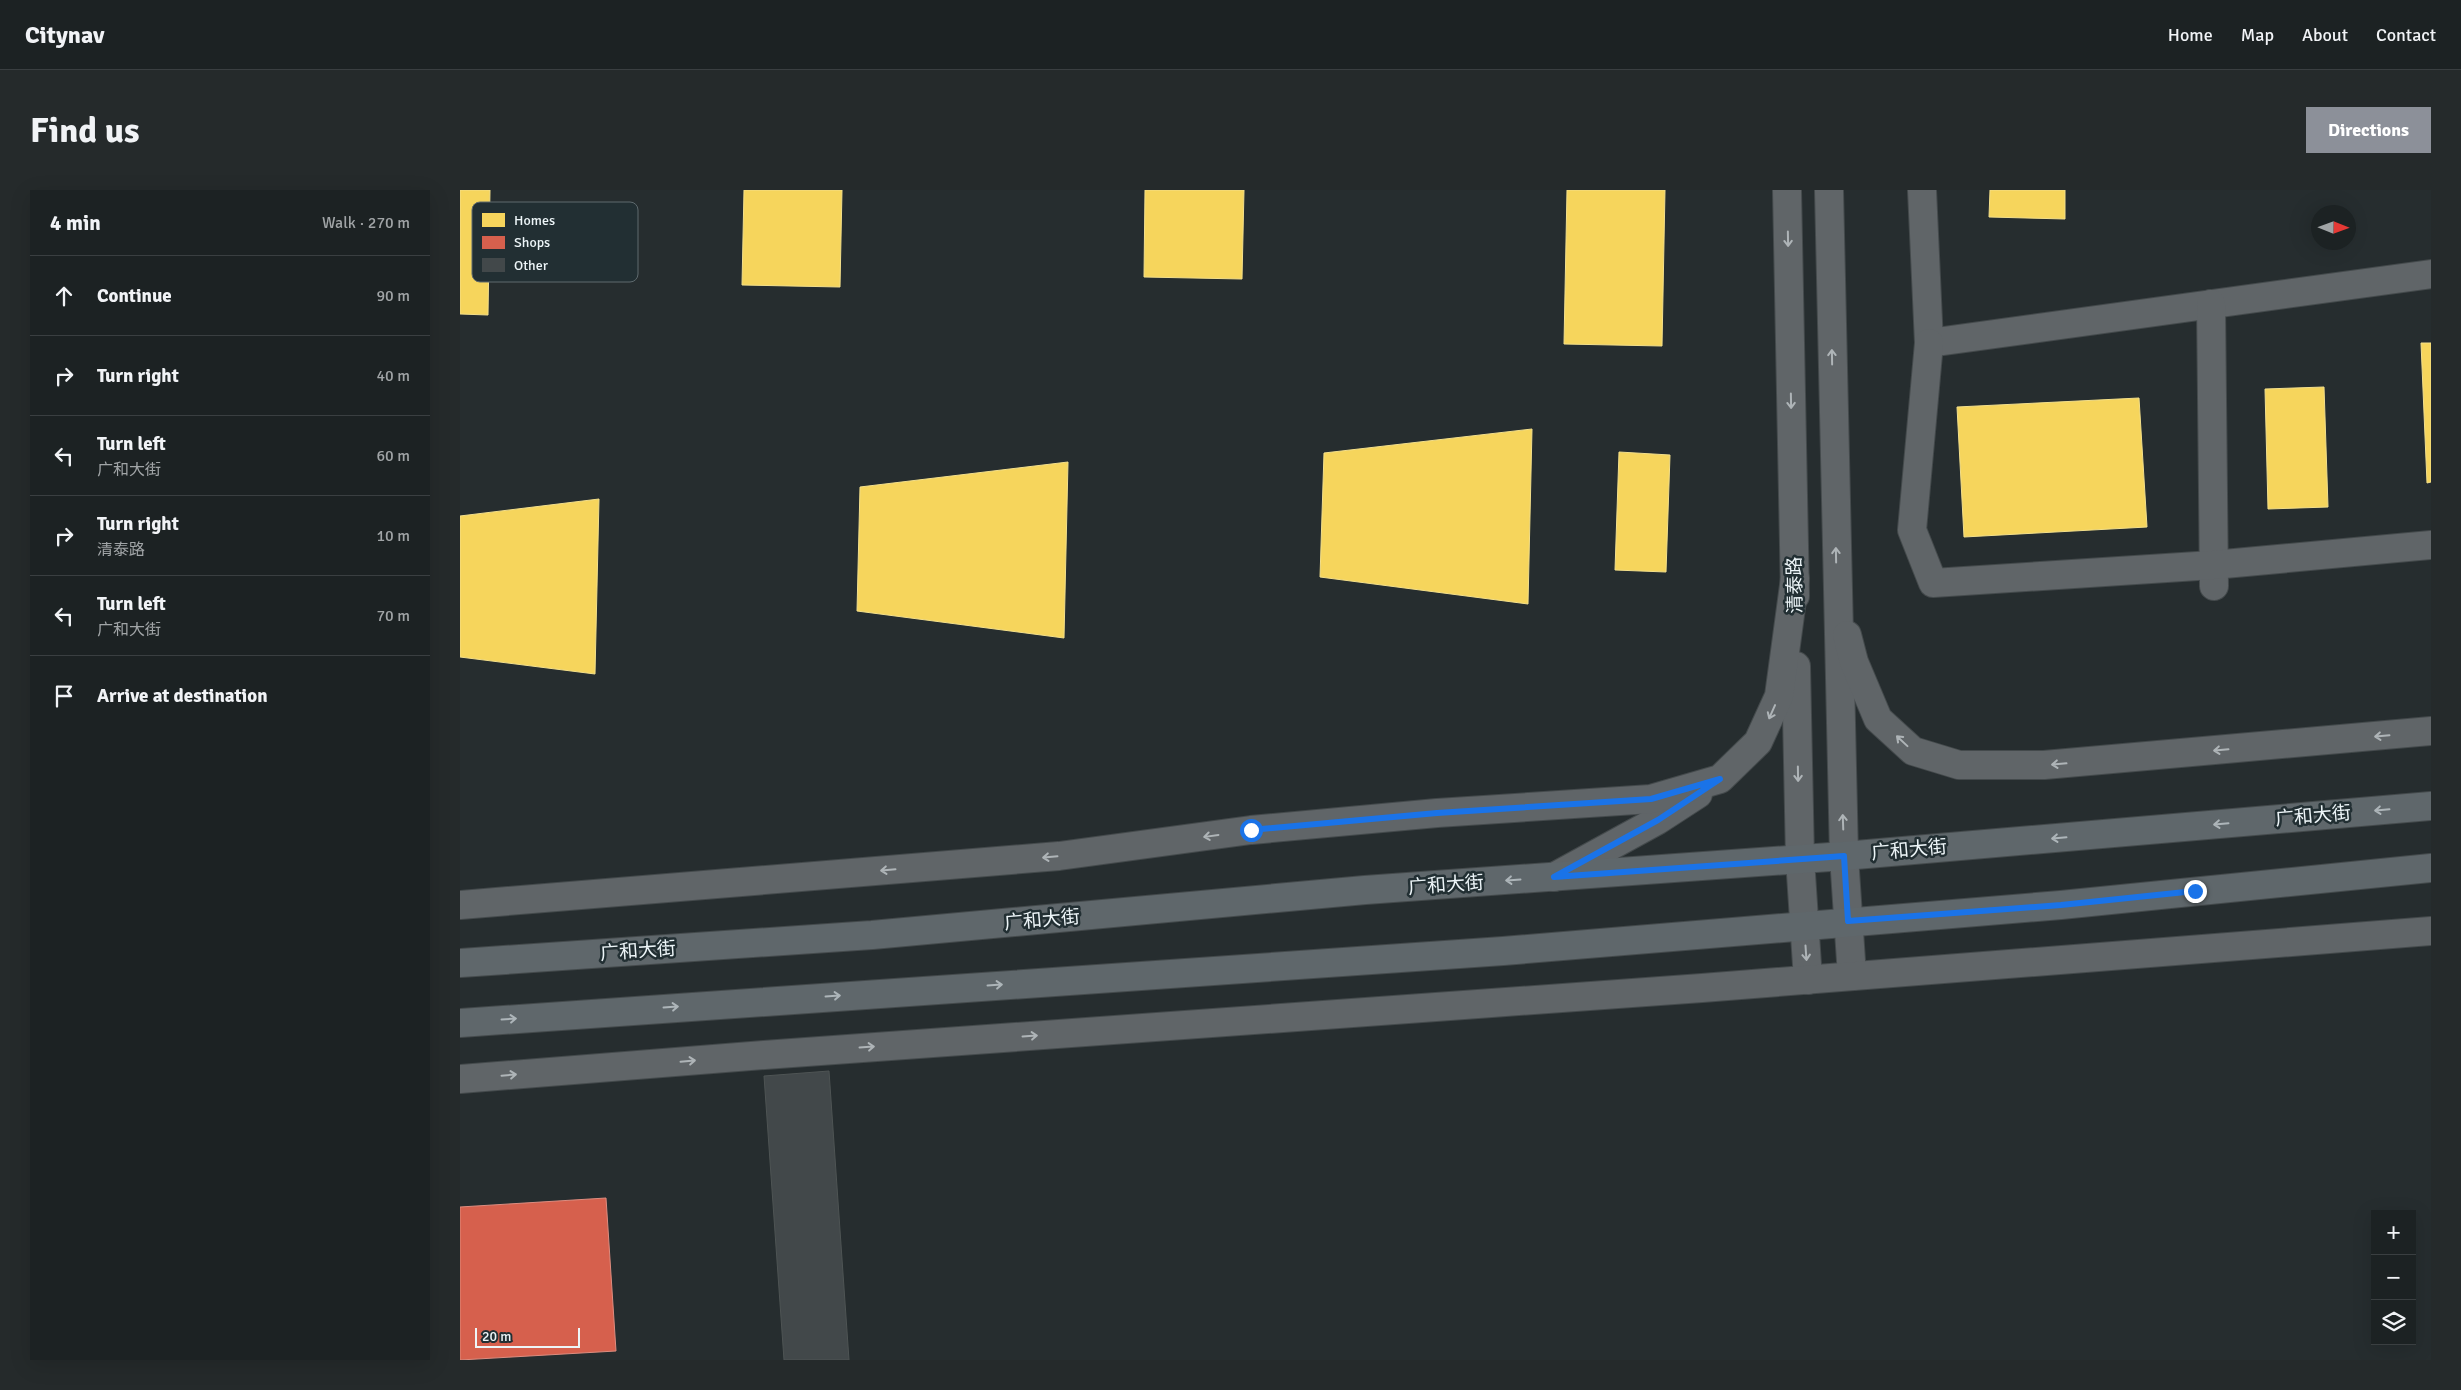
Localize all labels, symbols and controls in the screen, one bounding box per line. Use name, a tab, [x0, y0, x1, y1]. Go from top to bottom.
text: Citynav	[25, 20, 104, 50]
text: Home	[2168, 24, 2213, 46]
text: Map	[2241, 24, 2274, 46]
text: About	[2302, 24, 2348, 46]
text: Contact	[2376, 24, 2436, 46]
button: Directions	[2306, 107, 2431, 153]
text: Find us	[30, 109, 140, 152]
legend	[472, 202, 638, 282]
north arrow	[2311, 205, 2356, 250]
text: 4 min	[50, 210, 101, 236]
text: Homes	[514, 212, 555, 229]
text: Walk · 270 m	[322, 213, 410, 233]
one-way arrow	[1783, 230, 1793, 246]
text: Shops	[514, 234, 550, 251]
text: Other	[514, 257, 549, 274]
icon: ahead	[50, 282, 78, 310]
text: Continue	[97, 284, 172, 308]
text: 90 m	[376, 286, 410, 306]
one-way arrow	[1827, 350, 1837, 366]
icon: right	[50, 362, 78, 390]
text: Turn right	[97, 364, 179, 388]
text: 40 m	[376, 366, 410, 386]
one-way arrow	[1786, 392, 1796, 409]
text: Turn left	[97, 432, 166, 456]
icon: left	[50, 442, 78, 470]
text: 60 m	[376, 446, 410, 466]
text: 广和大街	[97, 460, 161, 480]
text: Turn right	[97, 512, 179, 536]
icon: right	[50, 522, 78, 550]
text: 10 m	[376, 526, 410, 546]
text: 清泰路	[97, 540, 145, 560]
one-way arrow	[1831, 547, 1841, 564]
street label: 清泰路	[1783, 556, 1807, 614]
text: Turn left	[97, 592, 166, 616]
icon: left	[50, 602, 78, 630]
text: 70 m	[376, 606, 410, 626]
text: 广和大街	[97, 620, 161, 640]
icon: arrive	[50, 682, 78, 710]
text: Arrive at destination	[97, 684, 268, 708]
one-way arrow	[1766, 704, 1776, 719]
one-way arrow	[2375, 731, 2391, 740]
one-way arrow	[1896, 735, 1908, 747]
one-way arrow	[2213, 745, 2229, 754]
one-way arrow	[2051, 759, 2067, 768]
one-way arrow	[1793, 765, 1803, 781]
street label: 广和大街	[2274, 801, 2352, 831]
one-way arrow	[2375, 805, 2391, 815]
one-way arrow	[1838, 815, 1848, 831]
route start	[1240, 819, 1263, 842]
one-way arrow	[2213, 819, 2229, 829]
one-way arrow	[1203, 831, 1219, 841]
one-way arrow	[2051, 833, 2067, 843]
street label: 广和大街	[1870, 835, 1948, 865]
one-way arrow	[1042, 852, 1058, 861]
one-way arrow	[880, 865, 896, 875]
street label: 广和大街	[1407, 870, 1485, 900]
one-way arrow	[1505, 875, 1521, 885]
route end	[2184, 880, 2207, 903]
street label: 广和大街	[1003, 905, 1081, 935]
street label: 广和大街	[599, 936, 677, 966]
one-way arrow	[1802, 945, 1811, 961]
one-way arrow	[987, 980, 1003, 989]
one-way arrow	[824, 991, 840, 1000]
one-way arrow	[662, 1003, 678, 1012]
one-way arrow	[500, 1014, 516, 1023]
one-way arrow	[1021, 1031, 1037, 1040]
one-way arrow	[859, 1043, 875, 1052]
one-way arrow	[680, 1056, 696, 1066]
one-way arrow	[500, 1071, 516, 1080]
map controls	[2371, 1210, 2416, 1345]
button: +	[2371, 1210, 2416, 1255]
button: −	[2371, 1255, 2416, 1300]
button: layers	[2371, 1300, 2416, 1345]
scale bar	[475, 1325, 580, 1348]
text: 20 m	[482, 1328, 511, 1345]

